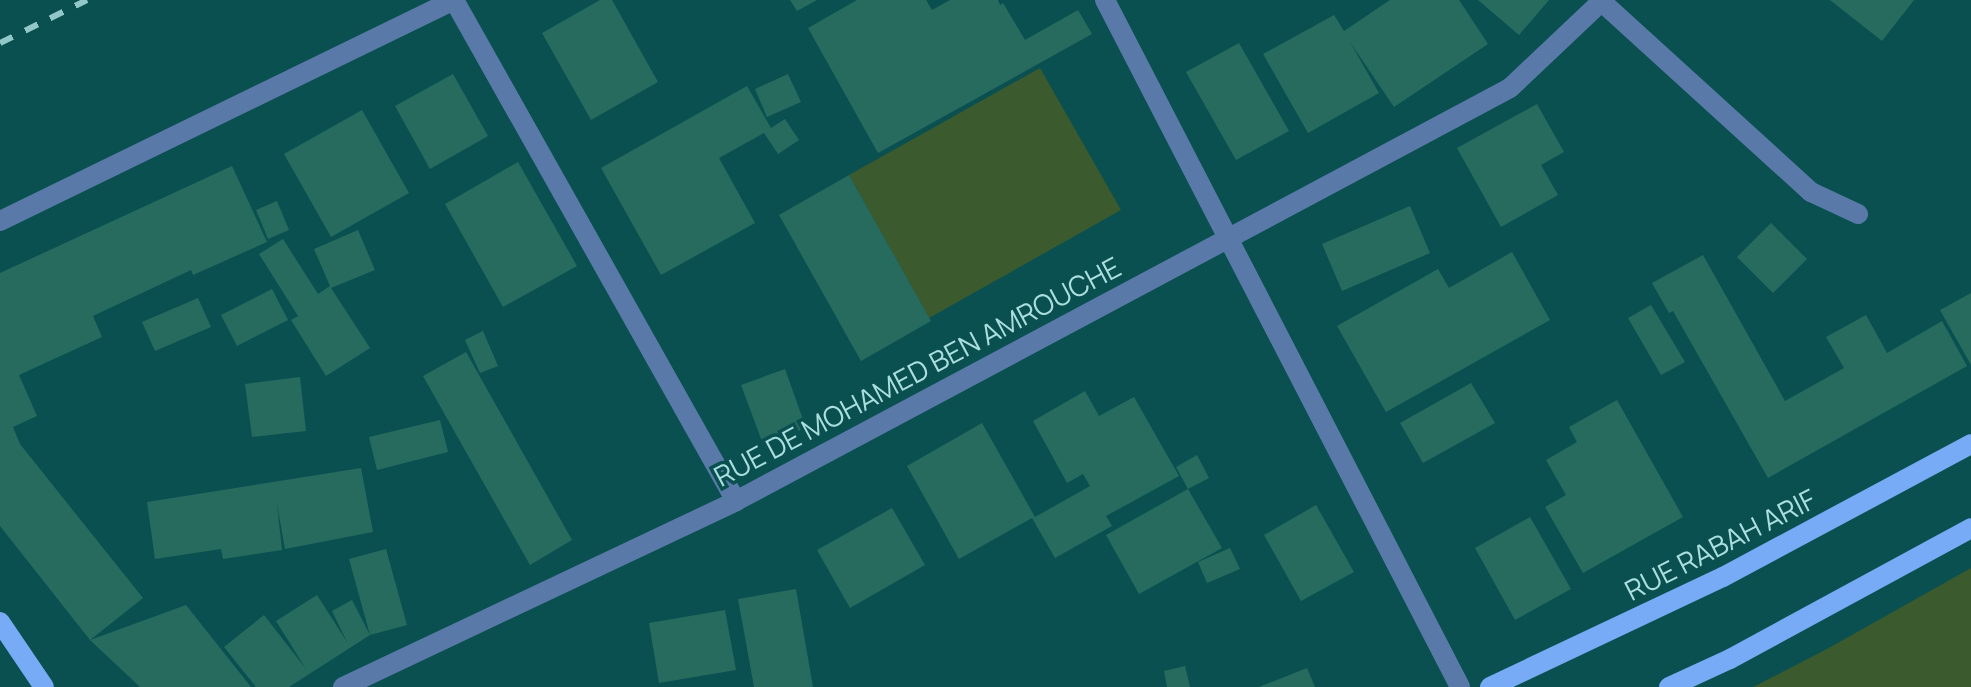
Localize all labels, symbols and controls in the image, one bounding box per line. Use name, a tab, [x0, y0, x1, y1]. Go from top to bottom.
street label: RUE DE MOHAMED BEN AMROUCHE	[708, 249, 1126, 493]
street label: RUE RABAH ARIF	[1619, 481, 1821, 607]

